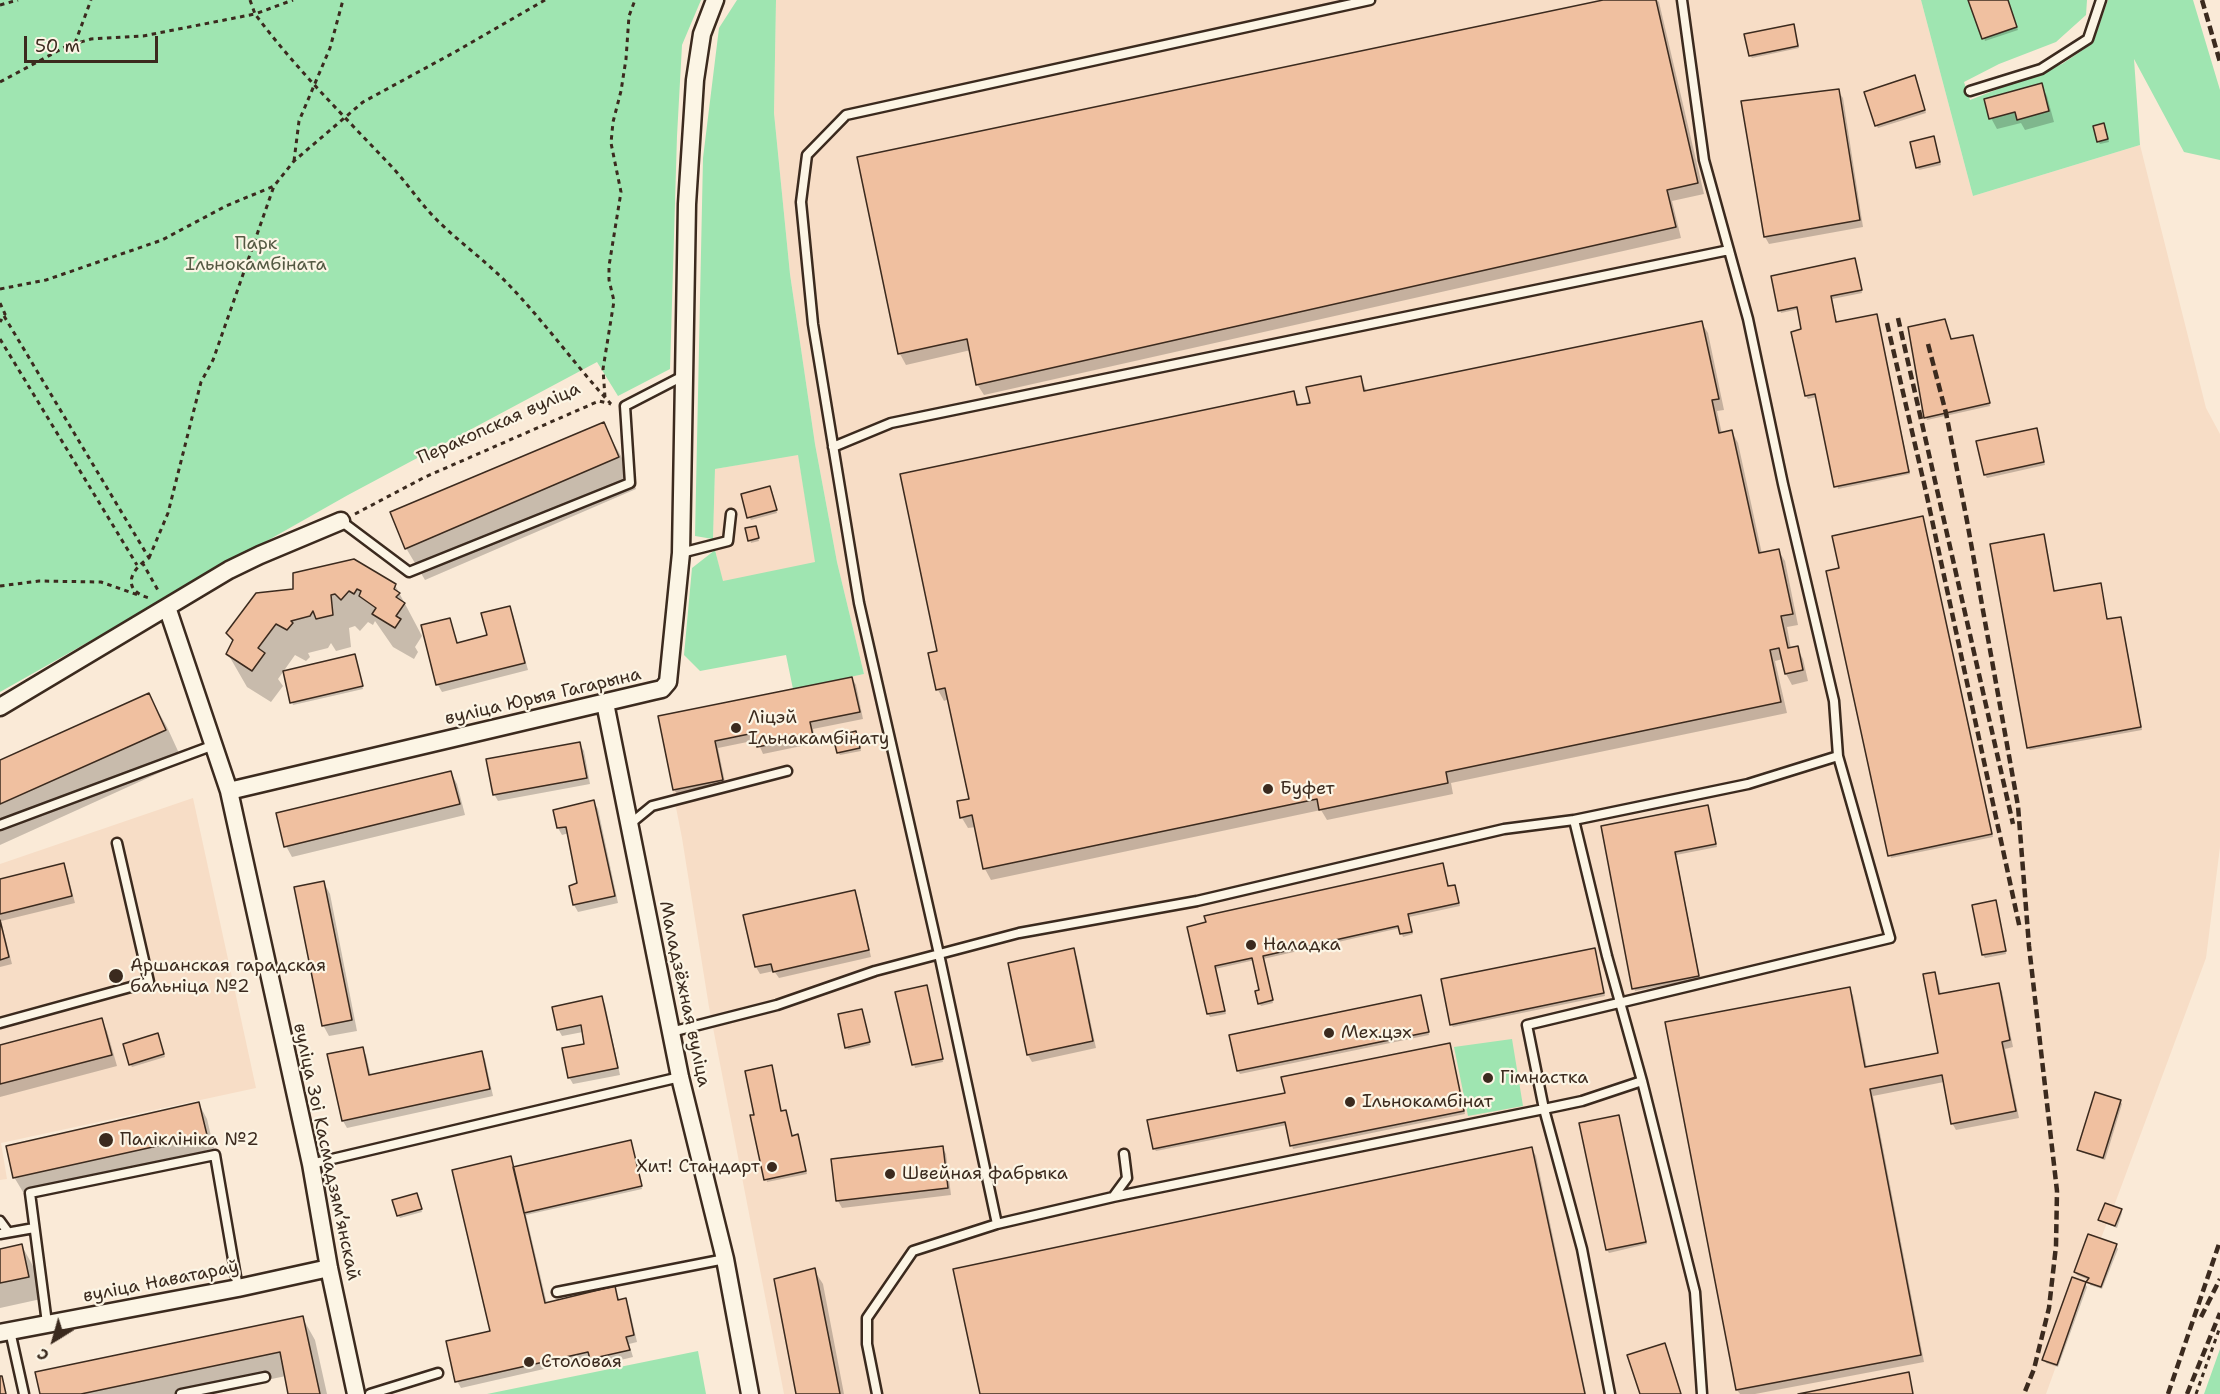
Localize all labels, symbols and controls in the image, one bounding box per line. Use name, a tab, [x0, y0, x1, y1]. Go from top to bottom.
scale bar	[27, 24, 160, 62]
text: 50 m	[35, 34, 80, 58]
park label: Парк Ільнокамбіната	[185, 233, 327, 276]
street label: Перакопская вуліца	[414, 378, 584, 470]
street label: вуліца Юрыя Гагарына	[443, 664, 643, 730]
place label: Ліцэй Ільнакамбінату	[748, 707, 889, 750]
marker: Ліцэй Ільнакамбінату	[729, 721, 743, 735]
place label: Буфет	[1280, 778, 1335, 800]
marker: Буфет	[1261, 782, 1275, 796]
street label: Маладзёжная вуліца	[654, 899, 714, 1089]
place label: Наладка	[1263, 934, 1341, 956]
marker: Наладка	[1244, 938, 1258, 952]
place label: Аршанская гарадская бальніца №2	[130, 955, 326, 998]
marker: Аршанская гарадская бальніца №2	[107, 967, 125, 985]
street label: вуліца Зоі Касмадзямʼянскай	[288, 1021, 364, 1283]
place label: Мех.цэх	[1341, 1022, 1412, 1044]
marker: Мех.цэх	[1322, 1026, 1336, 1040]
place label: Гімнастка	[1500, 1067, 1588, 1089]
marker: Гімнастка	[1481, 1071, 1495, 1085]
place label: Ільнокамбінат	[1362, 1091, 1493, 1113]
marker: Ільнокамбінат	[1343, 1095, 1357, 1109]
place label: Паліклініка №2	[120, 1129, 259, 1151]
marker: Паліклініка №2	[97, 1131, 115, 1149]
place label: Хит! Стандарт	[636, 1156, 760, 1178]
marker: Хит! Стандарт	[765, 1160, 779, 1174]
place label: Швейная фабрыка	[902, 1163, 1068, 1185]
marker: Швейная фабрыка	[883, 1167, 897, 1181]
street label: вуліца Наватараў	[81, 1256, 241, 1308]
north arrow	[24, 1310, 84, 1370]
text: С	[33, 1343, 53, 1366]
place label: Столовая	[541, 1351, 622, 1373]
marker: Столовая	[522, 1355, 536, 1369]

